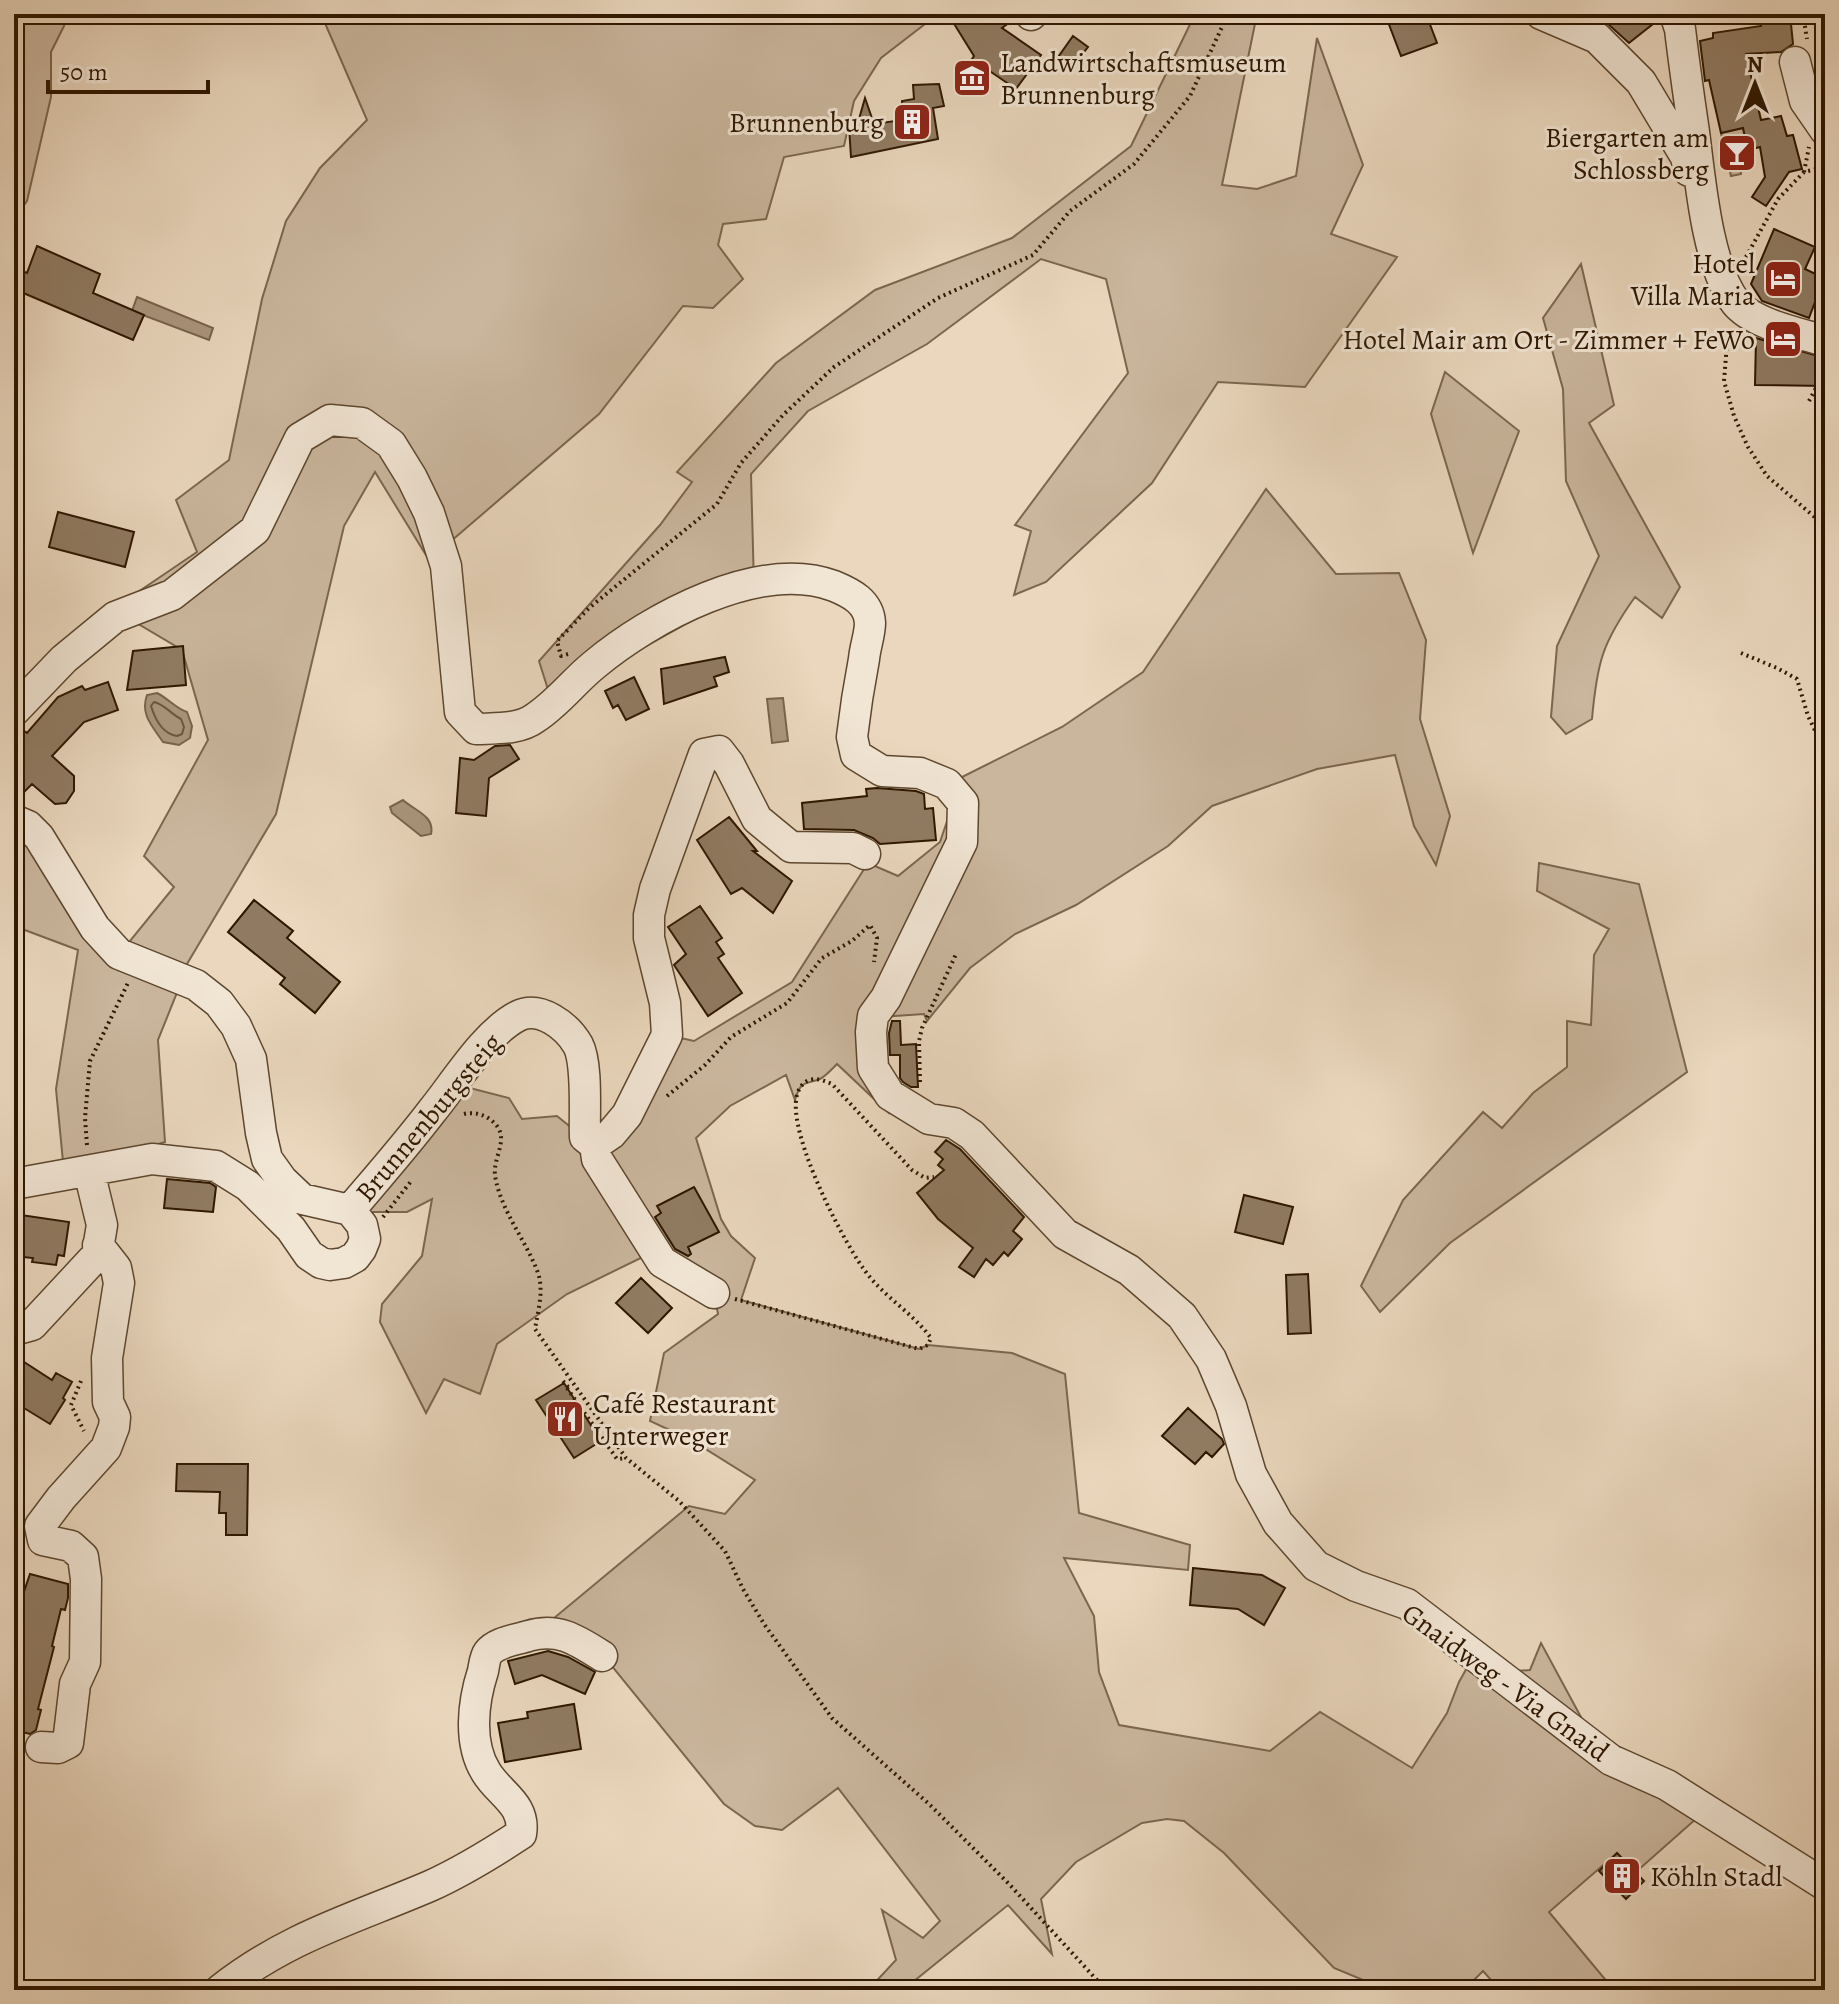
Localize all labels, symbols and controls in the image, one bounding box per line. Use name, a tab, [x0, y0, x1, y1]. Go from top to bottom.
scale bar	[48, 44, 208, 94]
place label: Landwirtschaftsmuseum Brunnenburg	[1000, 44, 1287, 114]
north arrow	[1715, 44, 1795, 124]
text: N	[1747, 50, 1763, 80]
text: 50 m	[60, 56, 108, 88]
museum icon: Landwirtschaftsmuseum Brunnenburg	[951, 57, 993, 99]
building icon: Brunnenburg	[891, 101, 933, 143]
place label: Brunnenburg	[729, 104, 884, 142]
place label: Biergarten am Schlossberg	[1545, 119, 1709, 189]
bar icon: Biergarten am Schlossberg	[1716, 132, 1758, 174]
place label: Hotel Villa Maria	[1630, 245, 1755, 315]
hotel icon: Hotel Villa Maria	[1762, 258, 1804, 300]
hotel icon: Hotel Mair am Ort - Zimmer + FeWo	[1762, 318, 1804, 360]
place label: Hotel Mair am Ort - Zimmer + FeWo	[1343, 321, 1755, 359]
street label: Brunnenburgsteig	[347, 1025, 511, 1210]
place label: Café Restaurant Unterweger	[593, 1385, 776, 1455]
restaurant icon: Café Restaurant Unterweger	[544, 1398, 586, 1440]
street label: Gnaidweg - Via Gnaid	[1394, 1595, 1617, 1771]
building icon: Köhln Stadl	[1601, 1855, 1643, 1897]
place label: Köhln Stadl	[1650, 1858, 1783, 1896]

